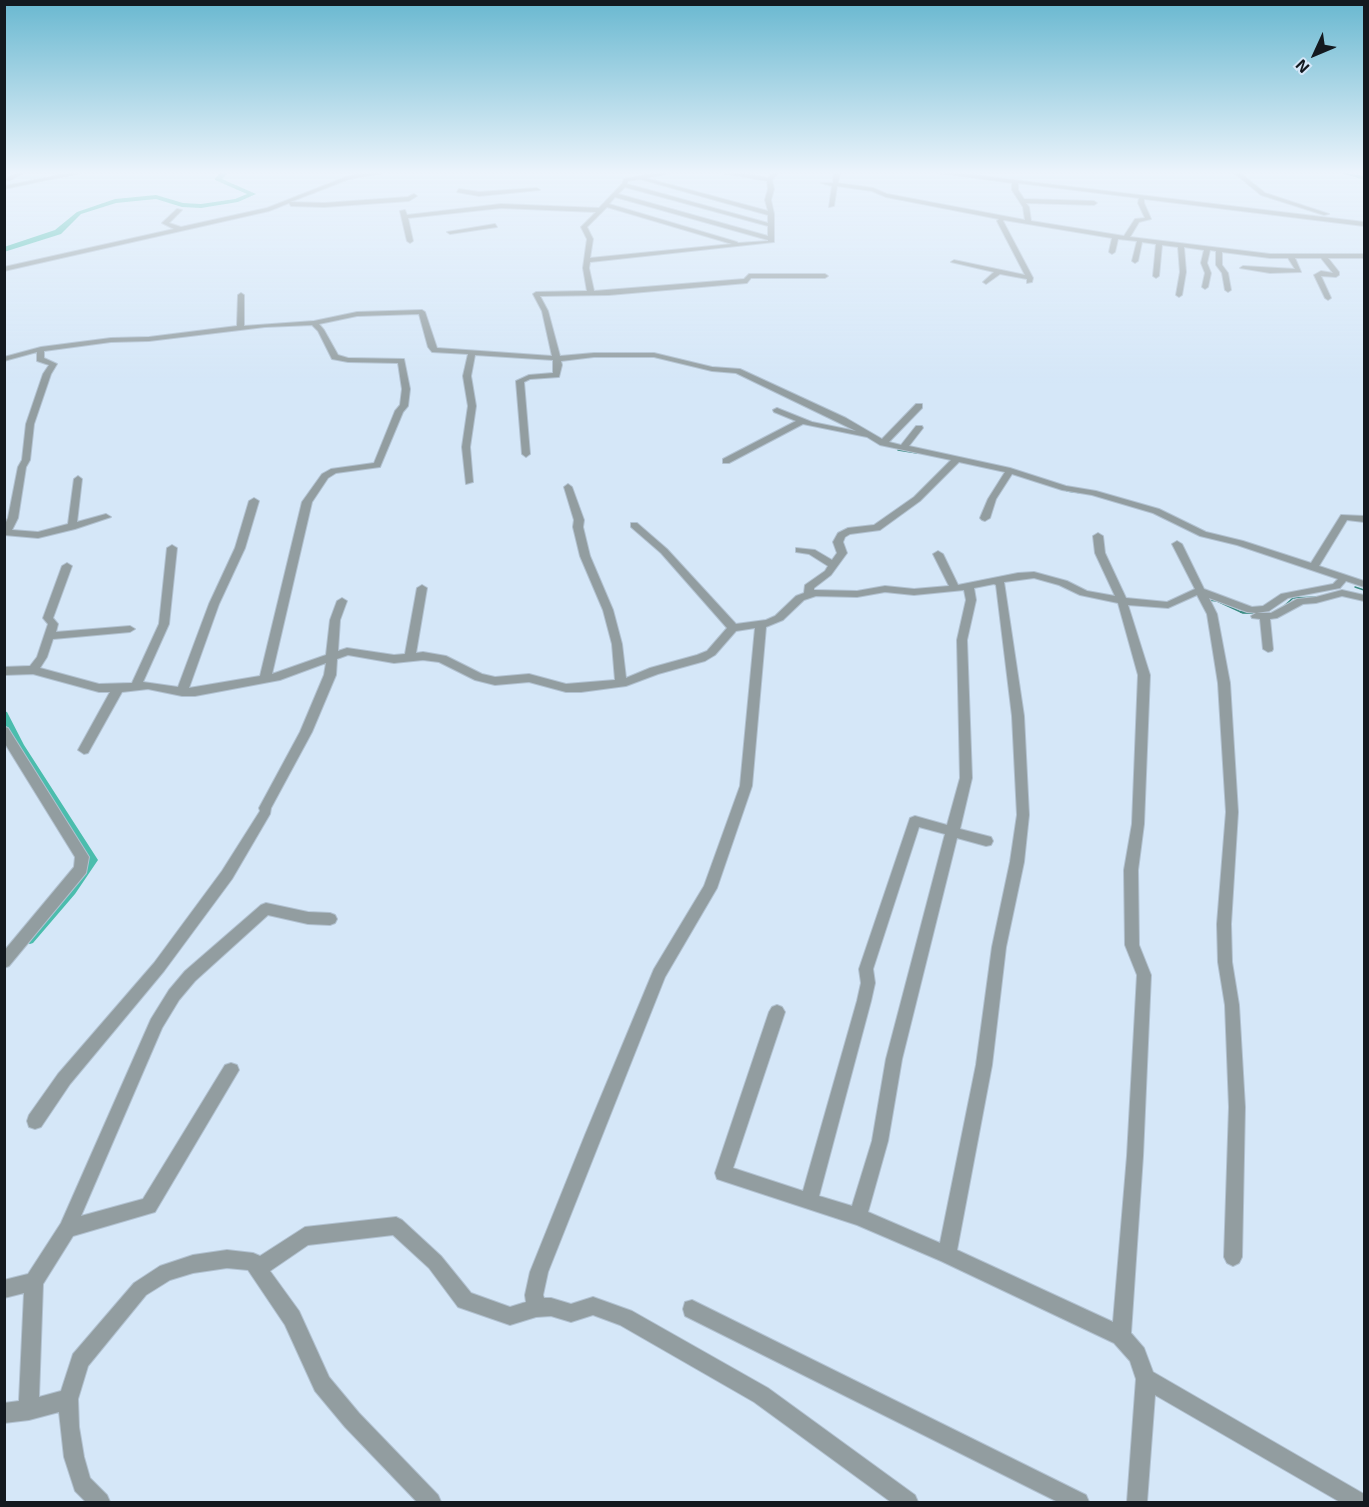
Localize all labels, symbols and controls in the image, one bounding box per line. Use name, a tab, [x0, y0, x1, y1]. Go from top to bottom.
north arrow	[1285, 24, 1345, 84]
text: N	[1291, 56, 1313, 78]

